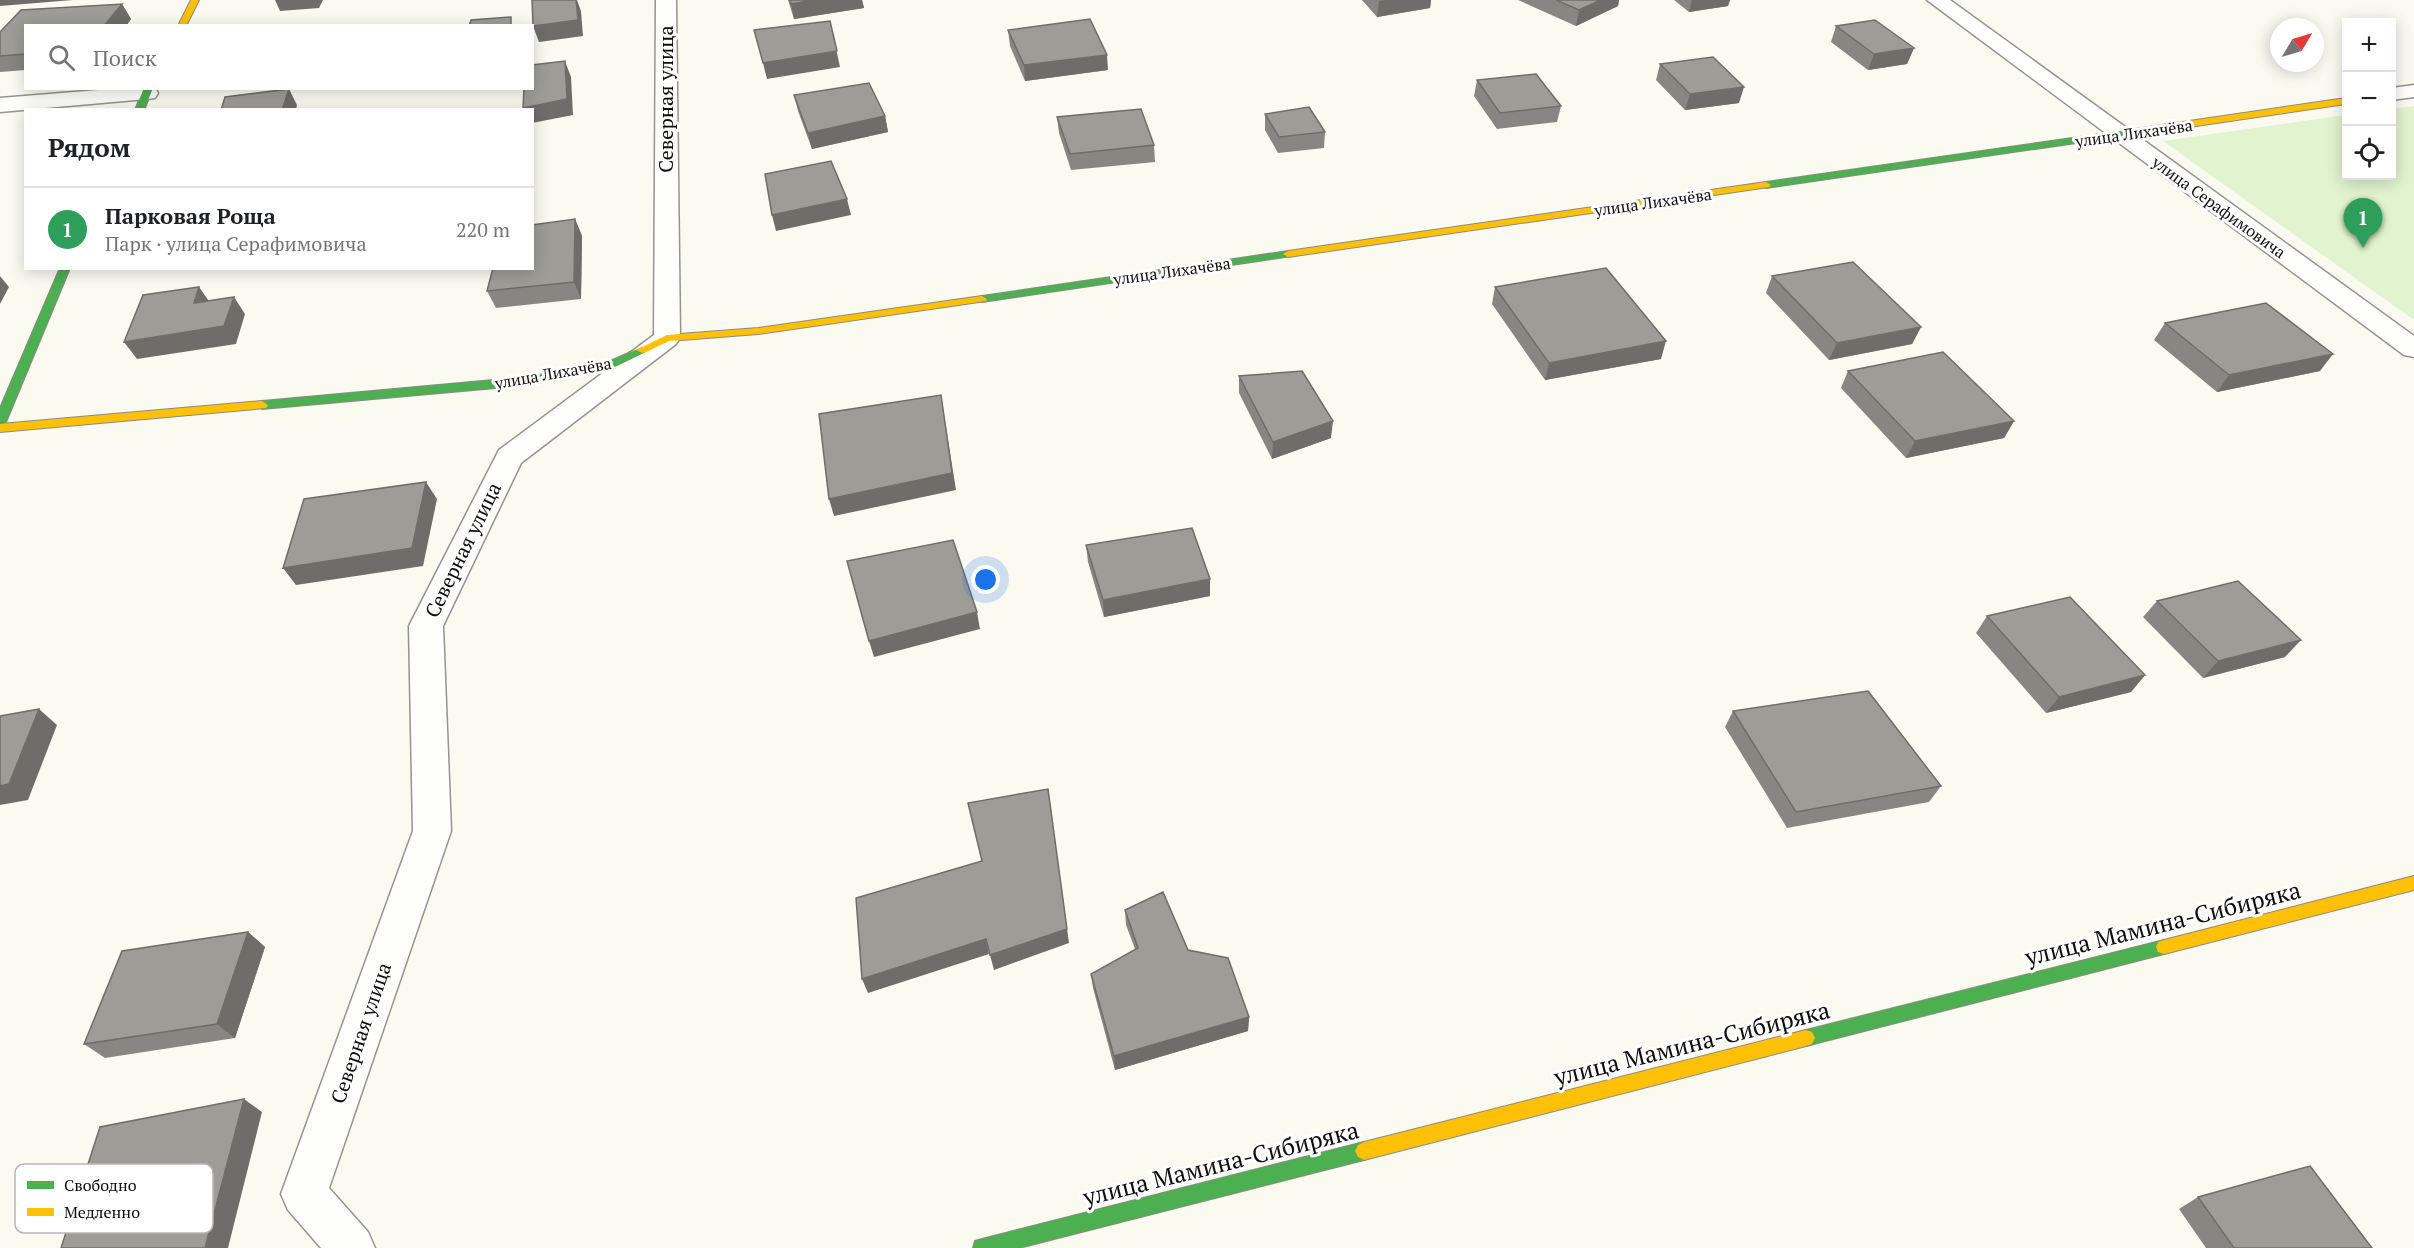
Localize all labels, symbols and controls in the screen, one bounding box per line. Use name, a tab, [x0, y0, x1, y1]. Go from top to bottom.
north arrow	[2270, 18, 2324, 72]
map controls	[2342, 18, 2396, 180]
button: +	[2342, 18, 2396, 72]
search box	[24, 24, 534, 90]
street label: Северная улица	[652, 25, 679, 173]
icon: search	[45, 41, 78, 74]
text: Поиск	[93, 43, 157, 72]
button: −	[2342, 72, 2396, 126]
street label: улица Лихачёва	[2073, 114, 2194, 152]
button: locate	[2342, 126, 2396, 180]
text: Рядом	[48, 130, 131, 164]
street label: улица Серафимовича	[2147, 150, 2290, 263]
street label: улица Лихачёва	[1592, 183, 1713, 221]
pin: 1	[2344, 198, 2382, 248]
text: Парковая Роща	[105, 201, 276, 230]
text: 1	[62, 216, 73, 243]
text: 220 m	[456, 216, 510, 243]
text: Парк · улица Серафимовича	[105, 230, 366, 257]
street label: улица Лихачёва	[1111, 252, 1232, 290]
street label: улица Лихачёва	[492, 352, 613, 394]
street label: Северная улица	[418, 478, 507, 622]
your location	[971, 565, 1000, 594]
street label: улица Мамина-Сибиряка	[2020, 873, 2304, 973]
street label: Северная улица	[324, 959, 397, 1107]
street label: улица Мамина-Сибиряка	[1549, 993, 1833, 1093]
street label: улица Мамина-Сибиряка	[1078, 1113, 1362, 1213]
legend	[15, 1164, 213, 1233]
text: Свободно	[64, 1174, 137, 1196]
text: Медленно	[64, 1201, 140, 1223]

